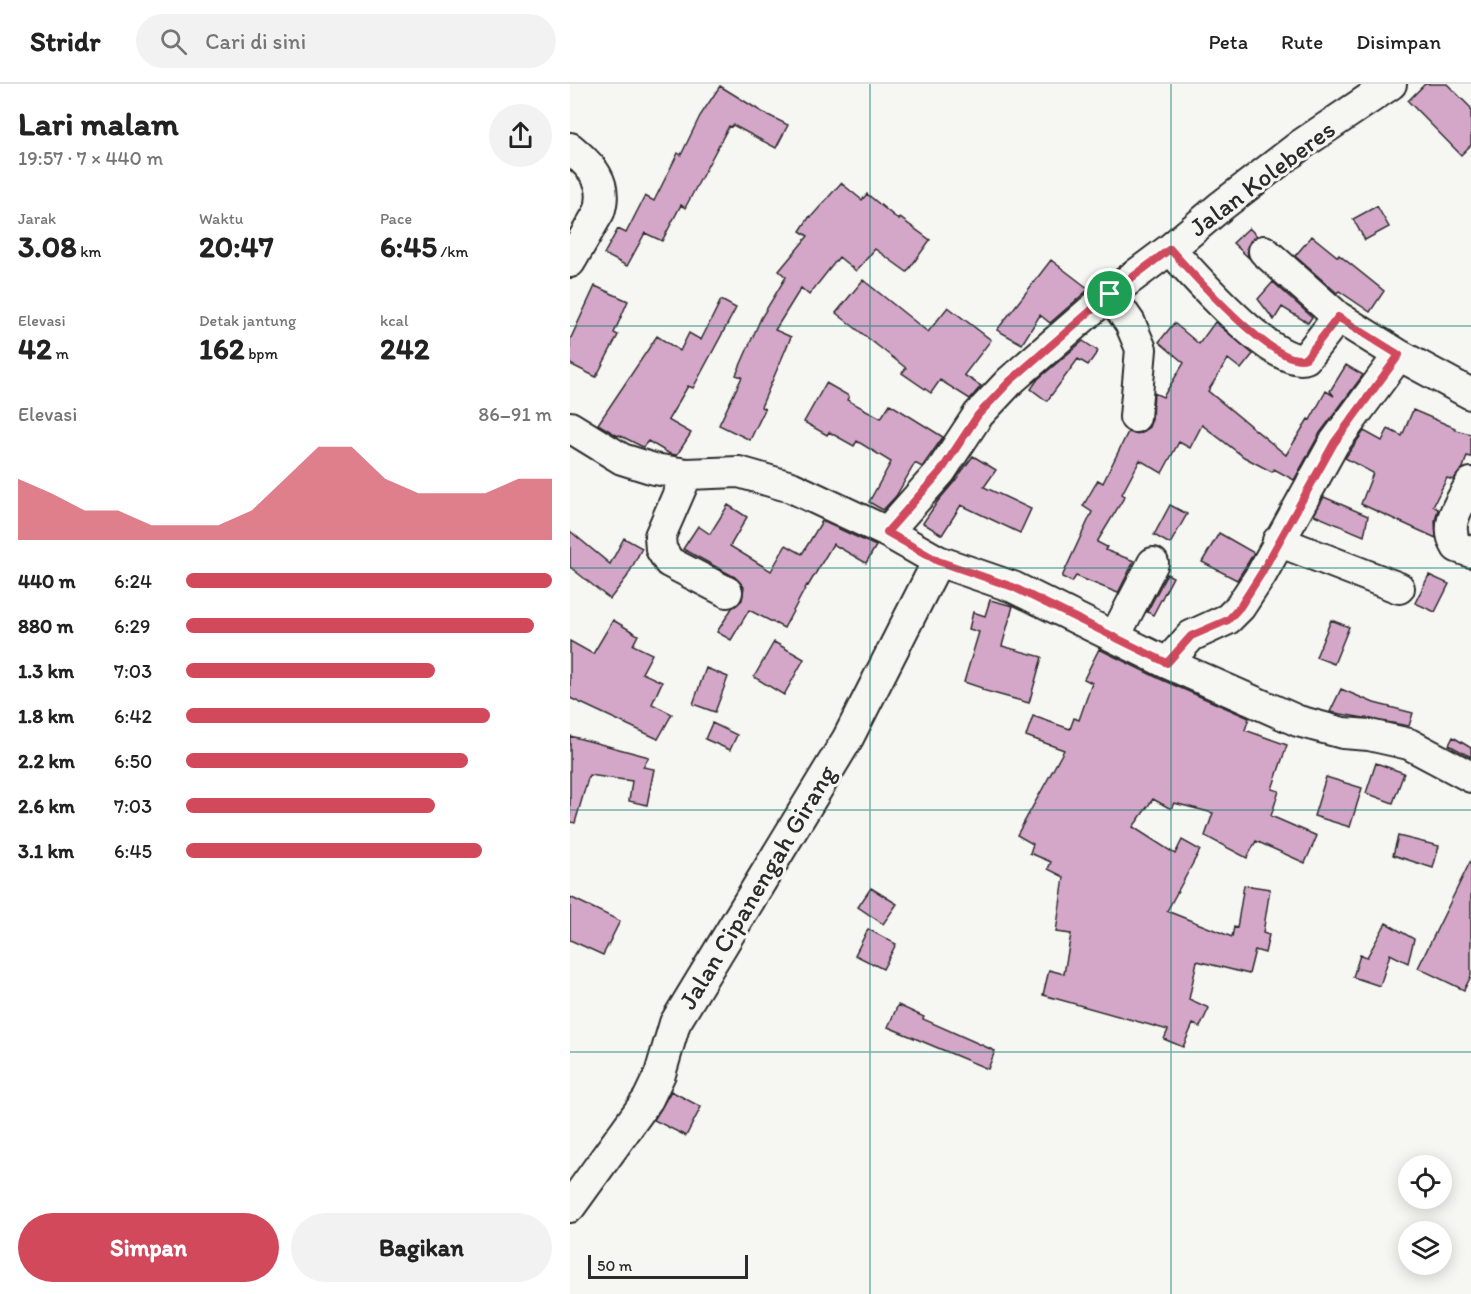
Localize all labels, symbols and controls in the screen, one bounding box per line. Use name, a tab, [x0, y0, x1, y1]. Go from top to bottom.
search box	[136, 14, 556, 68]
text: Stridr	[30, 24, 100, 58]
icon: search	[157, 25, 190, 58]
text: Cari di sini	[205, 28, 306, 55]
text: Peta	[1208, 29, 1248, 54]
text: Rute	[1281, 29, 1323, 54]
text: Disimpan	[1356, 29, 1441, 54]
text: Lari malam	[18, 104, 179, 143]
button: share	[489, 104, 552, 167]
street label: Jalan Koleberes	[1183, 113, 1341, 243]
text: 19:57 · 7 × 440 m	[18, 146, 163, 170]
text: Jarak	[18, 209, 56, 228]
text: Waktu	[199, 209, 243, 228]
text: Pace	[380, 209, 412, 228]
text: 3.08	[18, 228, 77, 265]
text: 20:47	[199, 228, 274, 265]
text: 6:45	[380, 228, 437, 265]
text: km	[77, 242, 101, 261]
text: /km	[437, 242, 469, 261]
pin	[1084, 268, 1135, 319]
icon: arrive	[1093, 277, 1126, 310]
text: Elevasi	[18, 311, 66, 330]
text: Detak jantung	[199, 311, 296, 330]
text: kcal	[380, 311, 408, 330]
text: 42	[18, 330, 52, 367]
text: 162	[199, 330, 245, 367]
text: 242	[380, 330, 430, 367]
text: m	[52, 344, 69, 363]
text: bpm	[245, 344, 278, 363]
text: Elevasi	[18, 402, 77, 426]
text: 86–91 m	[478, 402, 552, 426]
text: 440 m	[18, 569, 76, 593]
text: 6:24	[114, 569, 152, 593]
text: 880 m	[18, 614, 74, 638]
text: 6:29	[114, 614, 150, 638]
text: 1.3 km	[18, 659, 74, 683]
text: 7:03	[114, 659, 152, 683]
text: 1.8 km	[18, 704, 74, 728]
text: 6:42	[114, 704, 152, 728]
text: 2.2 km	[18, 749, 75, 773]
text: 6:50	[114, 749, 152, 773]
street label: Jalan Cipanengah Girang	[671, 759, 843, 1015]
text: 2.6 km	[18, 794, 75, 818]
text: 7:03	[114, 794, 152, 818]
text: 3.1 km	[18, 839, 74, 863]
text: 6:45	[114, 839, 152, 863]
map controls	[1398, 1155, 1452, 1275]
button: locate	[1398, 1155, 1452, 1209]
button: Simpan	[18, 1213, 279, 1282]
button: Bagikan	[291, 1213, 552, 1282]
button: layers	[1398, 1221, 1452, 1275]
scale bar	[588, 1252, 748, 1280]
text: 50 m	[597, 1256, 632, 1275]

